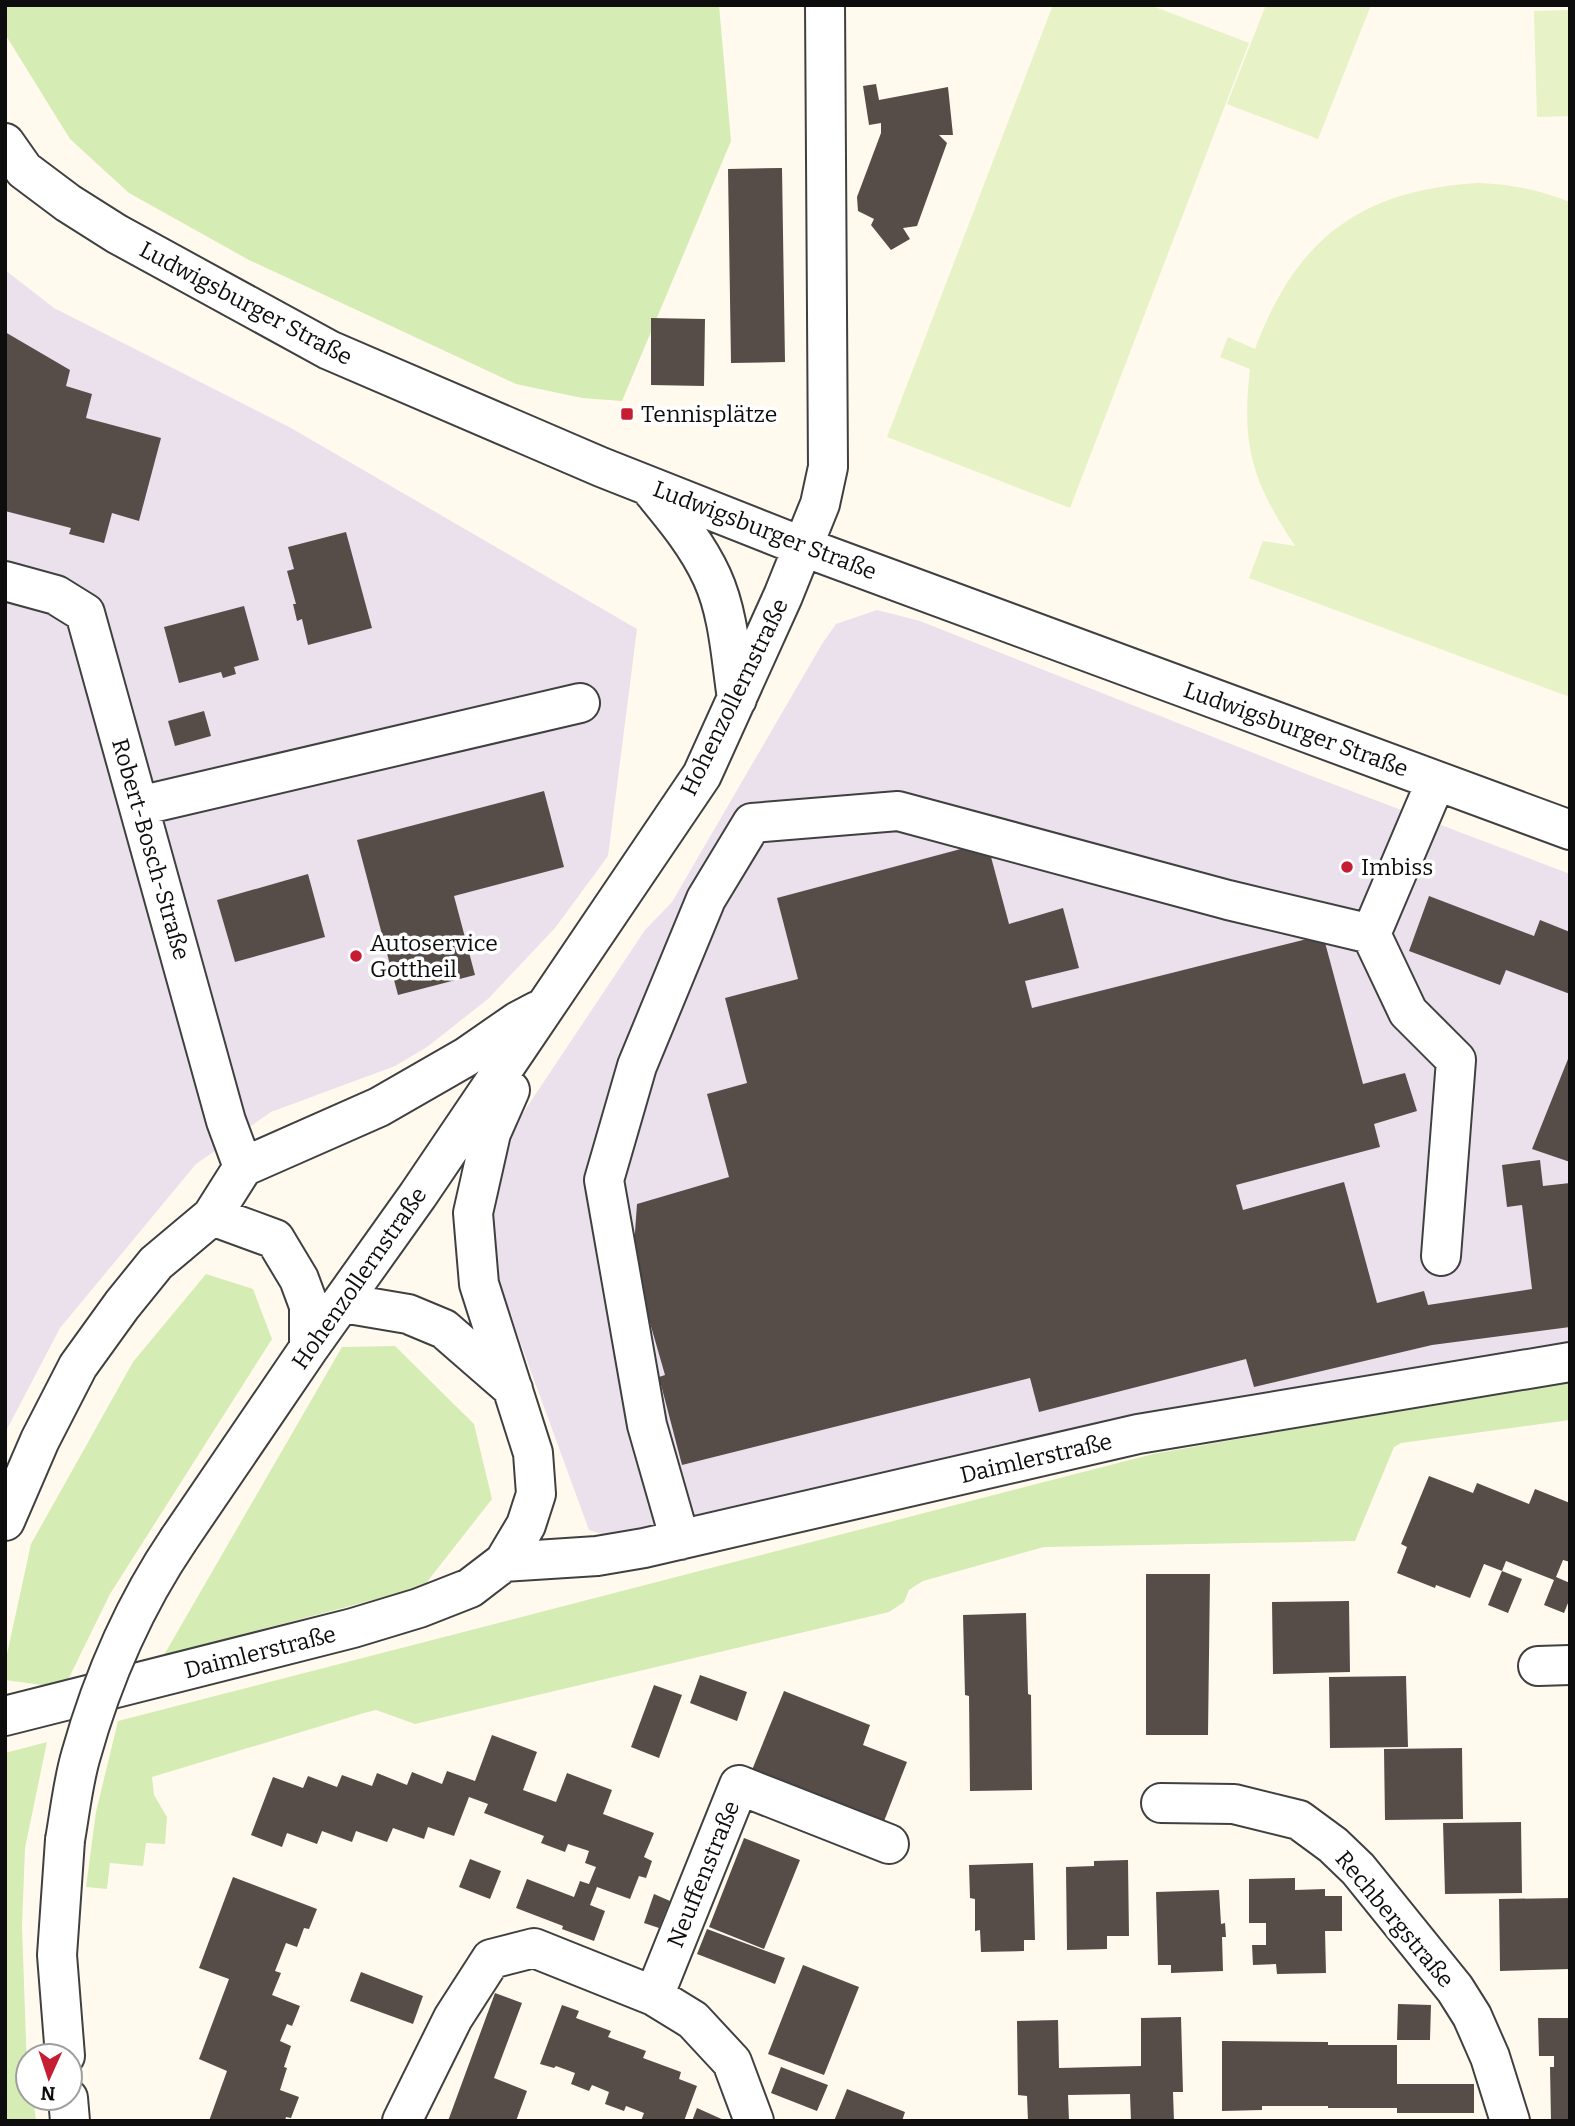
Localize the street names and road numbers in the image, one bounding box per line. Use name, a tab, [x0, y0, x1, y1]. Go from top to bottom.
street label: Ludwigsburger Straße	[135, 235, 357, 371]
street label: Ludwigsburger Straße	[649, 474, 881, 586]
street label: Hohenzollernstraße	[674, 594, 794, 800]
street label: Ludwigsburger Straße	[1180, 675, 1412, 783]
street label: Robert-Bosch-Straße	[106, 735, 196, 963]
street label: Hohenzollernstraße	[286, 1182, 432, 1374]
street label: Daimlerstraße	[957, 1427, 1115, 1489]
street label: Daimlerstraße	[181, 1620, 339, 1684]
street label: Neuffenstraße	[661, 1796, 745, 1952]
street label: Rechbergstraße	[1330, 1845, 1460, 1993]

